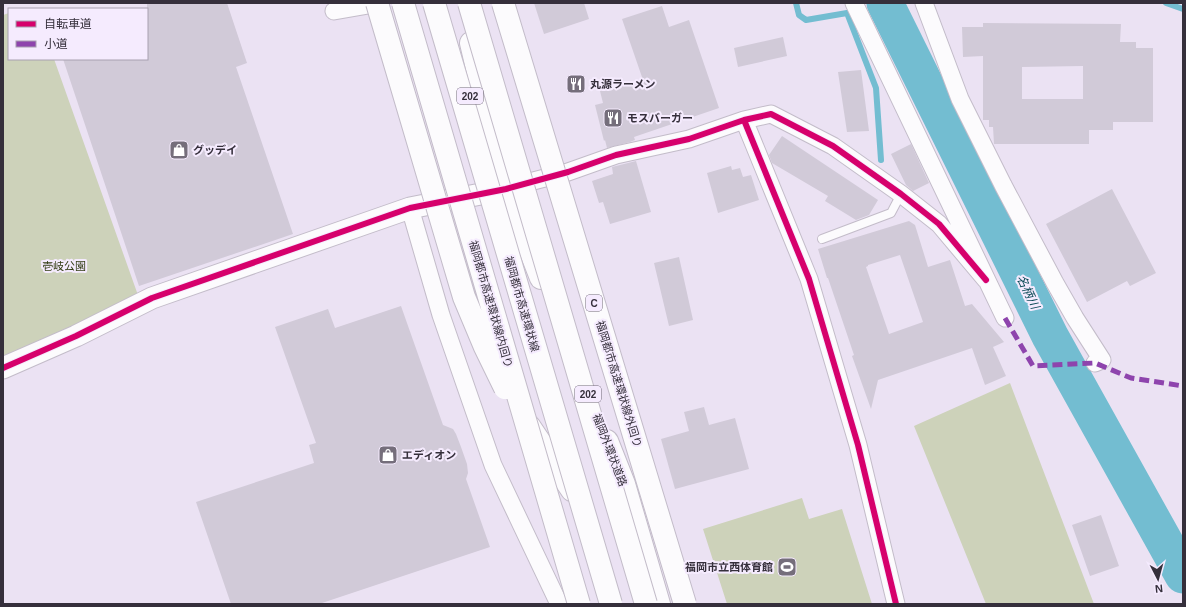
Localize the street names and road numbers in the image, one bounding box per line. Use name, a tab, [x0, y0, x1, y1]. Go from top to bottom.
road number: 202	[457, 88, 483, 104]
street label: 福岡都市高速環状線内回り	[467, 239, 515, 369]
street label: 福岡都市高速環状線	[503, 255, 541, 353]
road number: C	[586, 295, 602, 311]
street label: 福岡都市高速環状線外回り	[594, 319, 644, 449]
road number: 202	[575, 386, 601, 402]
street label: 福岡外環状道路	[591, 412, 629, 488]

